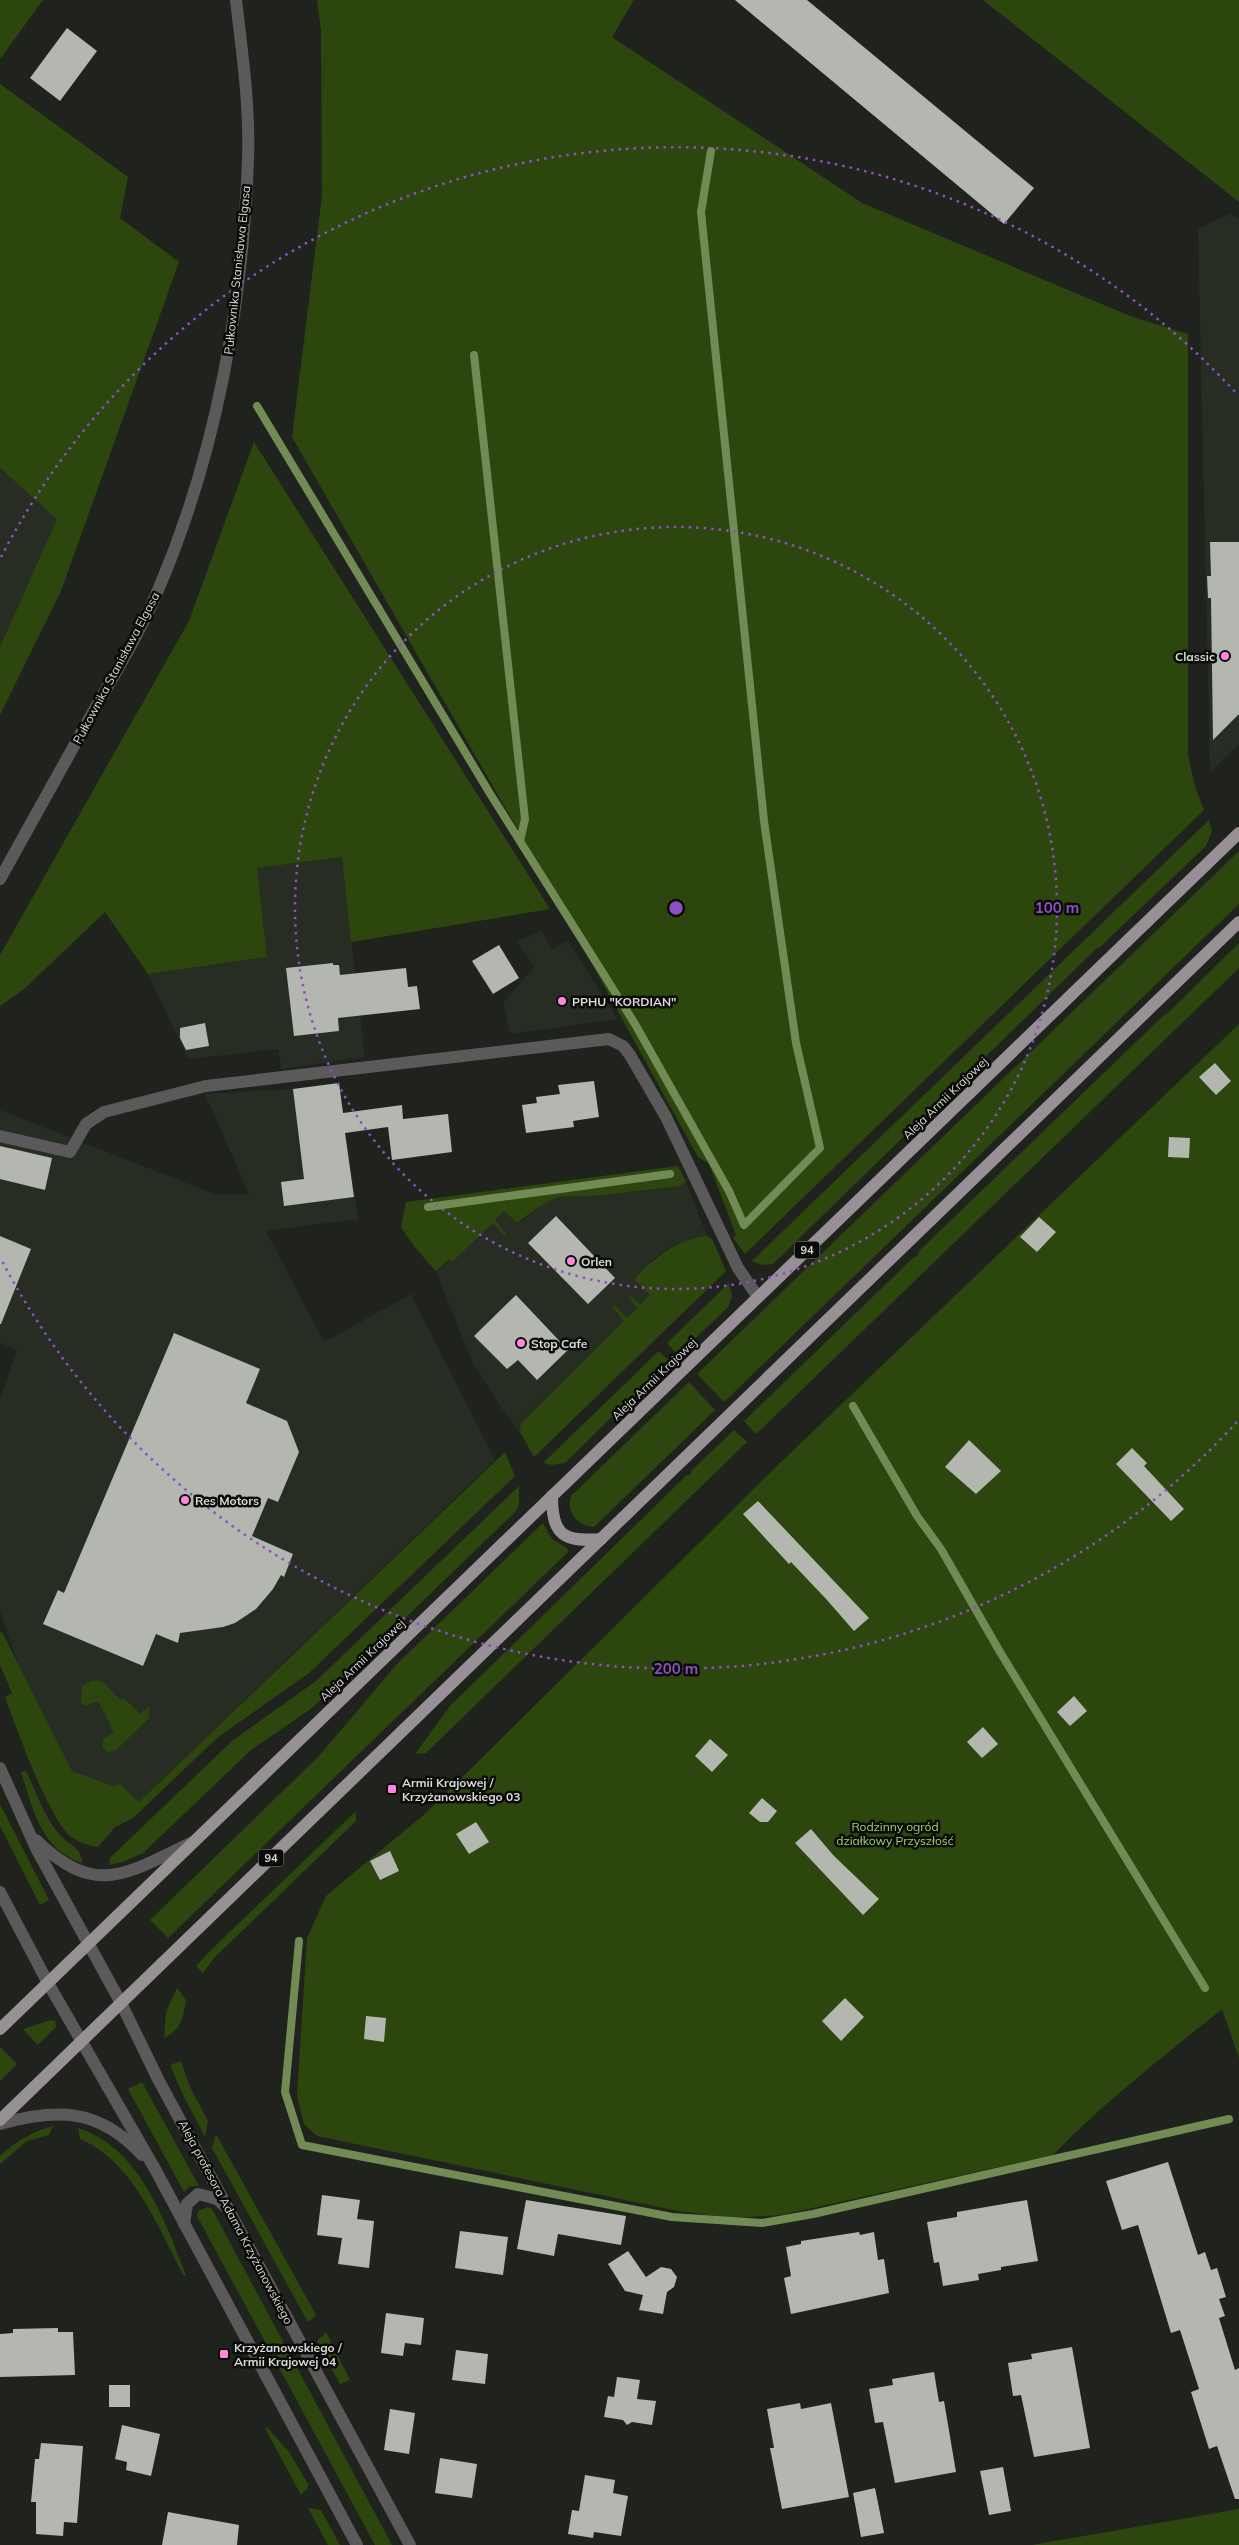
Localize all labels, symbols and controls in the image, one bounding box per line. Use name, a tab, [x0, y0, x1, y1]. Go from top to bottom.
street label: Pułkownika Stanisława Elgasa	[221, 185, 253, 355]
street label: Pułkownika Stanisława Elgasa	[69, 589, 163, 747]
place label: Classic	[1175, 649, 1215, 664]
marker: Classic	[1219, 650, 1231, 662]
text: 100 m	[1035, 898, 1079, 917]
centre of rings	[667, 899, 685, 917]
place label: PPHU "KORDIAN"	[572, 994, 676, 1009]
marker: PPHU "KORDIAN"	[556, 995, 568, 1007]
street label: Aleja Armii Krajowej	[899, 1053, 991, 1142]
road number: 94	[794, 1242, 820, 1258]
place label: Orlen	[581, 1254, 612, 1269]
marker: Orlen	[565, 1255, 577, 1267]
street label: Aleja Armii Krajowej	[608, 1334, 700, 1423]
place label: Stop Cafe	[531, 1336, 588, 1351]
marker: Stop Cafe	[515, 1337, 527, 1349]
place label: Res Motors	[195, 1493, 259, 1508]
marker: Res Motors	[179, 1494, 191, 1506]
street label: Aleja Armii Krajowej	[316, 1615, 408, 1704]
text: 200 m	[654, 1659, 698, 1678]
place label: Armii Krajowej / Krzyżanowskiego 03	[402, 1775, 520, 1804]
marker: Armii Krajowej / Krzyżanowskiego 03	[386, 1783, 398, 1795]
park label: Rodzinny ogród działkowy Przyszłość	[836, 1819, 954, 1848]
road number: 94	[258, 1850, 284, 1866]
street label: Aleja profesora Adama Krzyżanowskiego	[176, 2117, 296, 2327]
place label: Krzyżanowskiego / Armii Krajowej 04	[234, 2340, 343, 2369]
marker: Krzyżanowskiego / Armii Krajowej 04	[218, 2348, 230, 2360]

